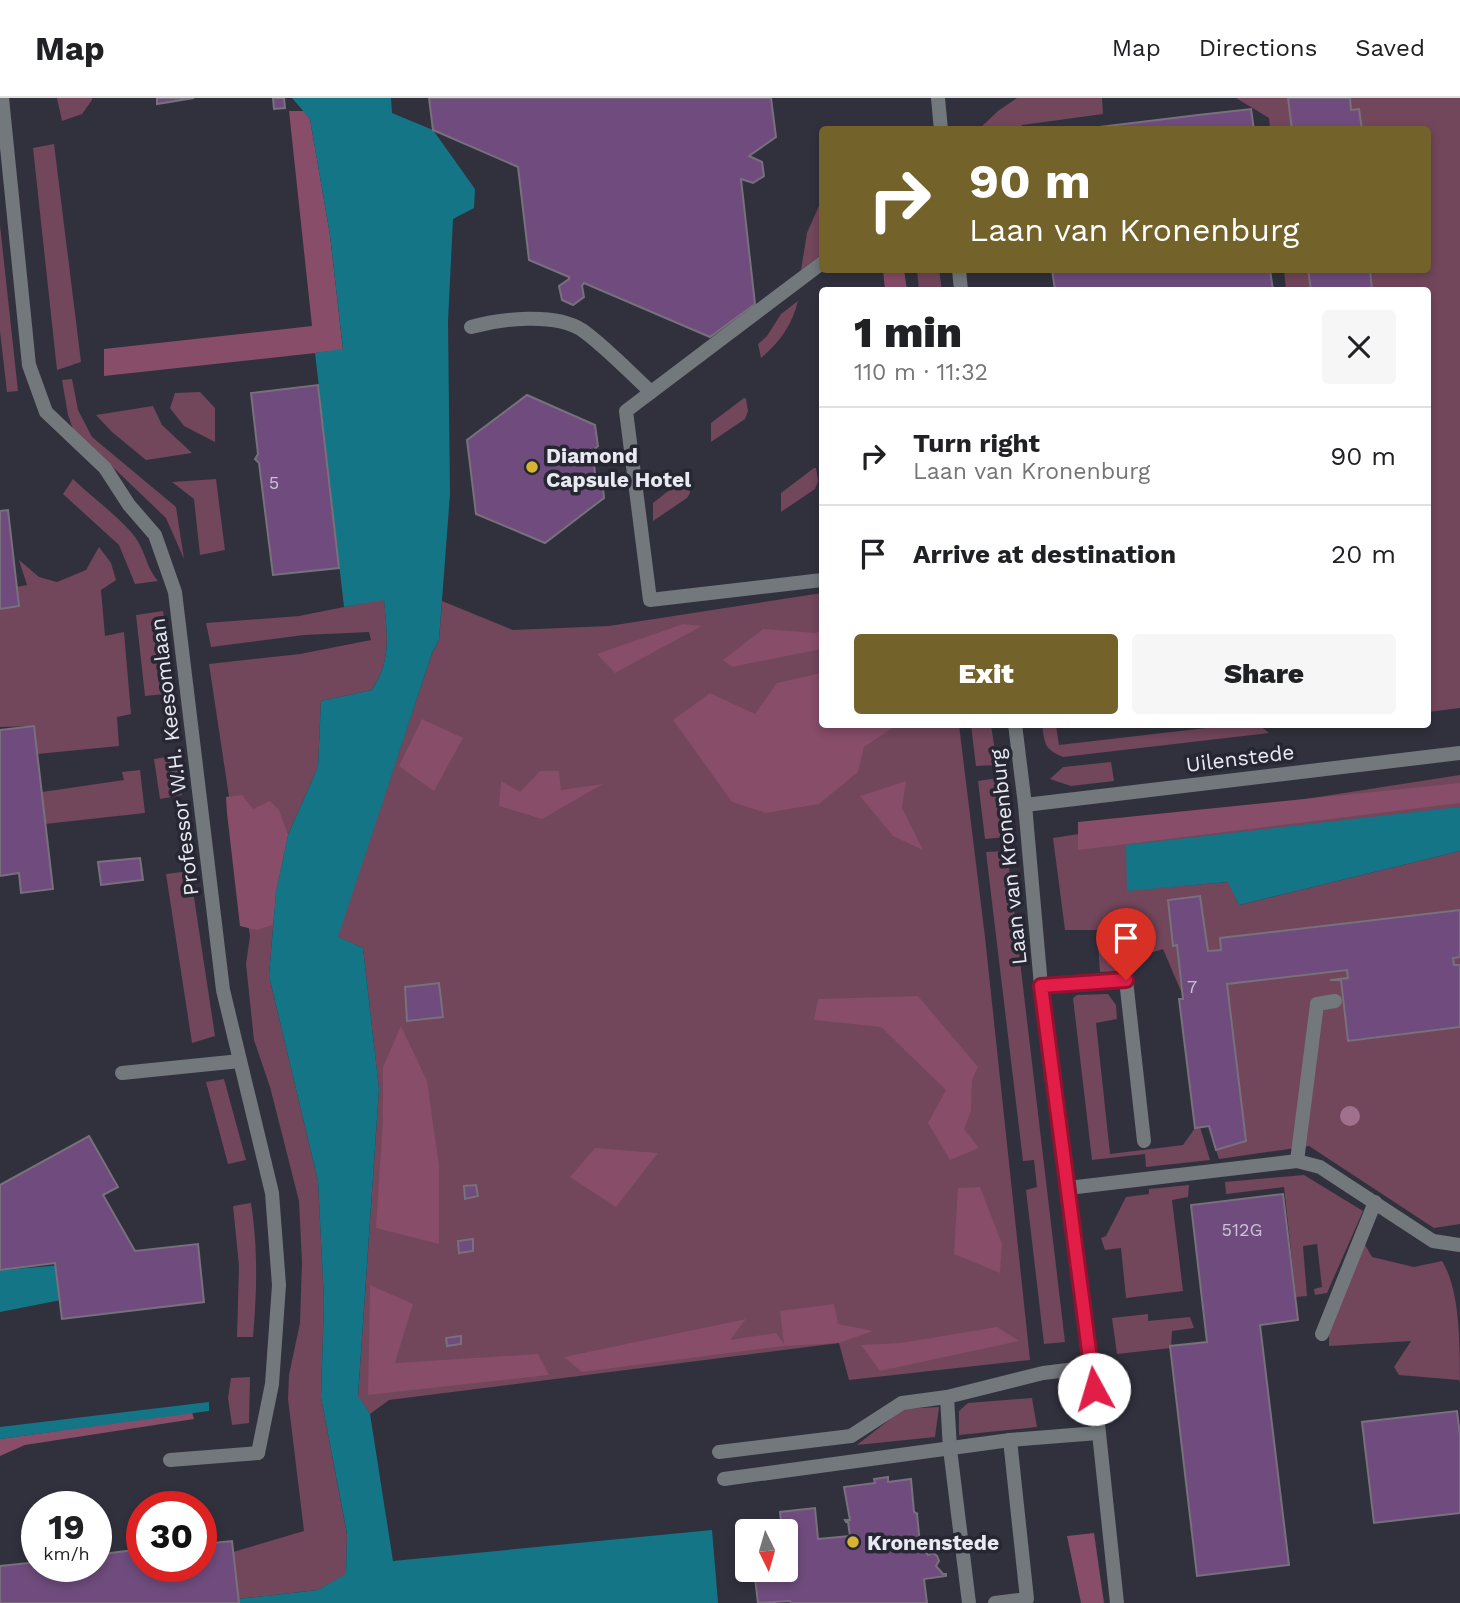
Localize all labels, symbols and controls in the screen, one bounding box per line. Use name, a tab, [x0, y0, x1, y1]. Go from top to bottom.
text: Map	[35, 29, 105, 68]
text: Map	[1112, 34, 1161, 62]
text: Directions	[1199, 34, 1317, 62]
text: Saved	[1355, 34, 1425, 62]
text: 90 m	[969, 152, 1091, 210]
icon: right	[854, 154, 945, 245]
text: Laan van Kronenburg	[969, 211, 1299, 249]
text: 1 min	[854, 308, 962, 357]
button: close	[1322, 310, 1396, 384]
text: 110 m · 11:32	[854, 359, 988, 386]
text: Turn right	[913, 428, 1040, 458]
icon: right	[854, 437, 892, 475]
text: 90 m	[1330, 441, 1396, 471]
place label: Diamond Capsule Hotel	[546, 443, 691, 492]
text: Laan van Kronenburg	[913, 458, 1150, 485]
marker: Diamond Capsule Hotel	[524, 459, 540, 475]
house number: 5	[269, 472, 279, 493]
icon: arrive	[854, 535, 892, 573]
text: Arrive at destination	[913, 539, 1176, 569]
text: 20 m	[1331, 539, 1396, 569]
street label: Professor W.H. Keesomlaan	[145, 617, 203, 897]
button: Exit	[854, 634, 1118, 714]
button: Share	[1132, 634, 1396, 714]
street label: Uilenstede	[1184, 739, 1296, 777]
street label: Laan van Kronenburg	[984, 747, 1032, 966]
pin	[1096, 908, 1156, 980]
icon: arrive	[1107, 919, 1145, 957]
house number: 7	[1187, 976, 1197, 997]
house number: 512G	[1221, 1219, 1263, 1240]
position arrow	[1057, 1352, 1131, 1426]
speed limit sign: 30	[126, 1491, 217, 1582]
text: 19	[48, 1506, 85, 1548]
north arrow	[735, 1519, 798, 1582]
map controls	[735, 1519, 798, 1582]
place label: Kronenstede	[867, 1530, 999, 1555]
marker: Kronenstede	[845, 1534, 861, 1550]
text: km/h	[43, 1543, 90, 1564]

